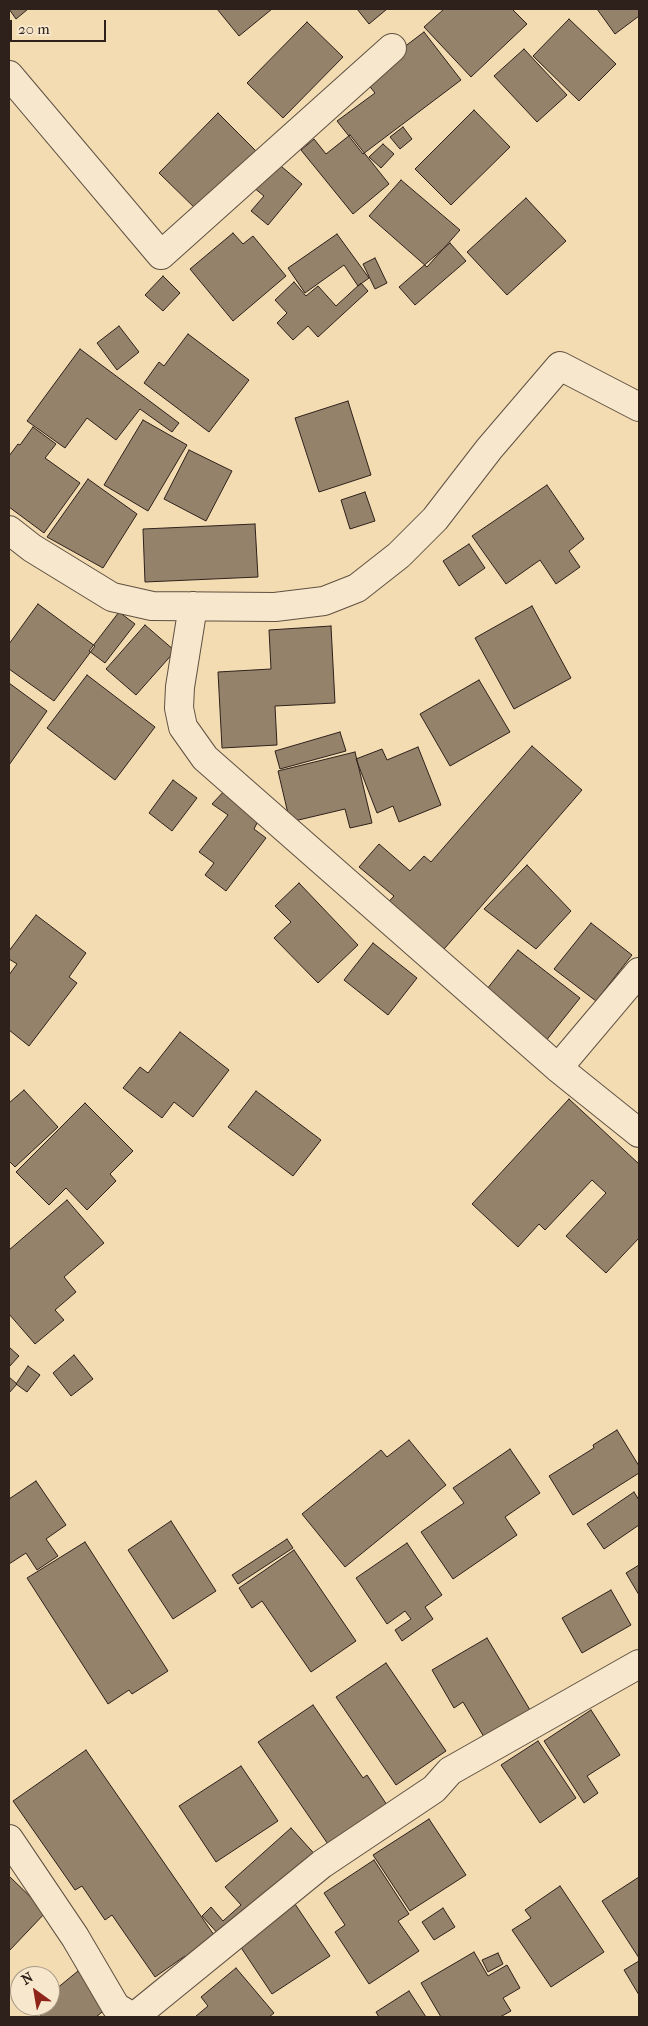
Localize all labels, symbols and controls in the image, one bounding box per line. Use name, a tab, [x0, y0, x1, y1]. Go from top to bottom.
scale bar	[12, 10, 109, 42]
text: 20 m	[18, 20, 50, 38]
north arrow	[10, 1966, 60, 2016]
text: N	[18, 1969, 36, 1989]

